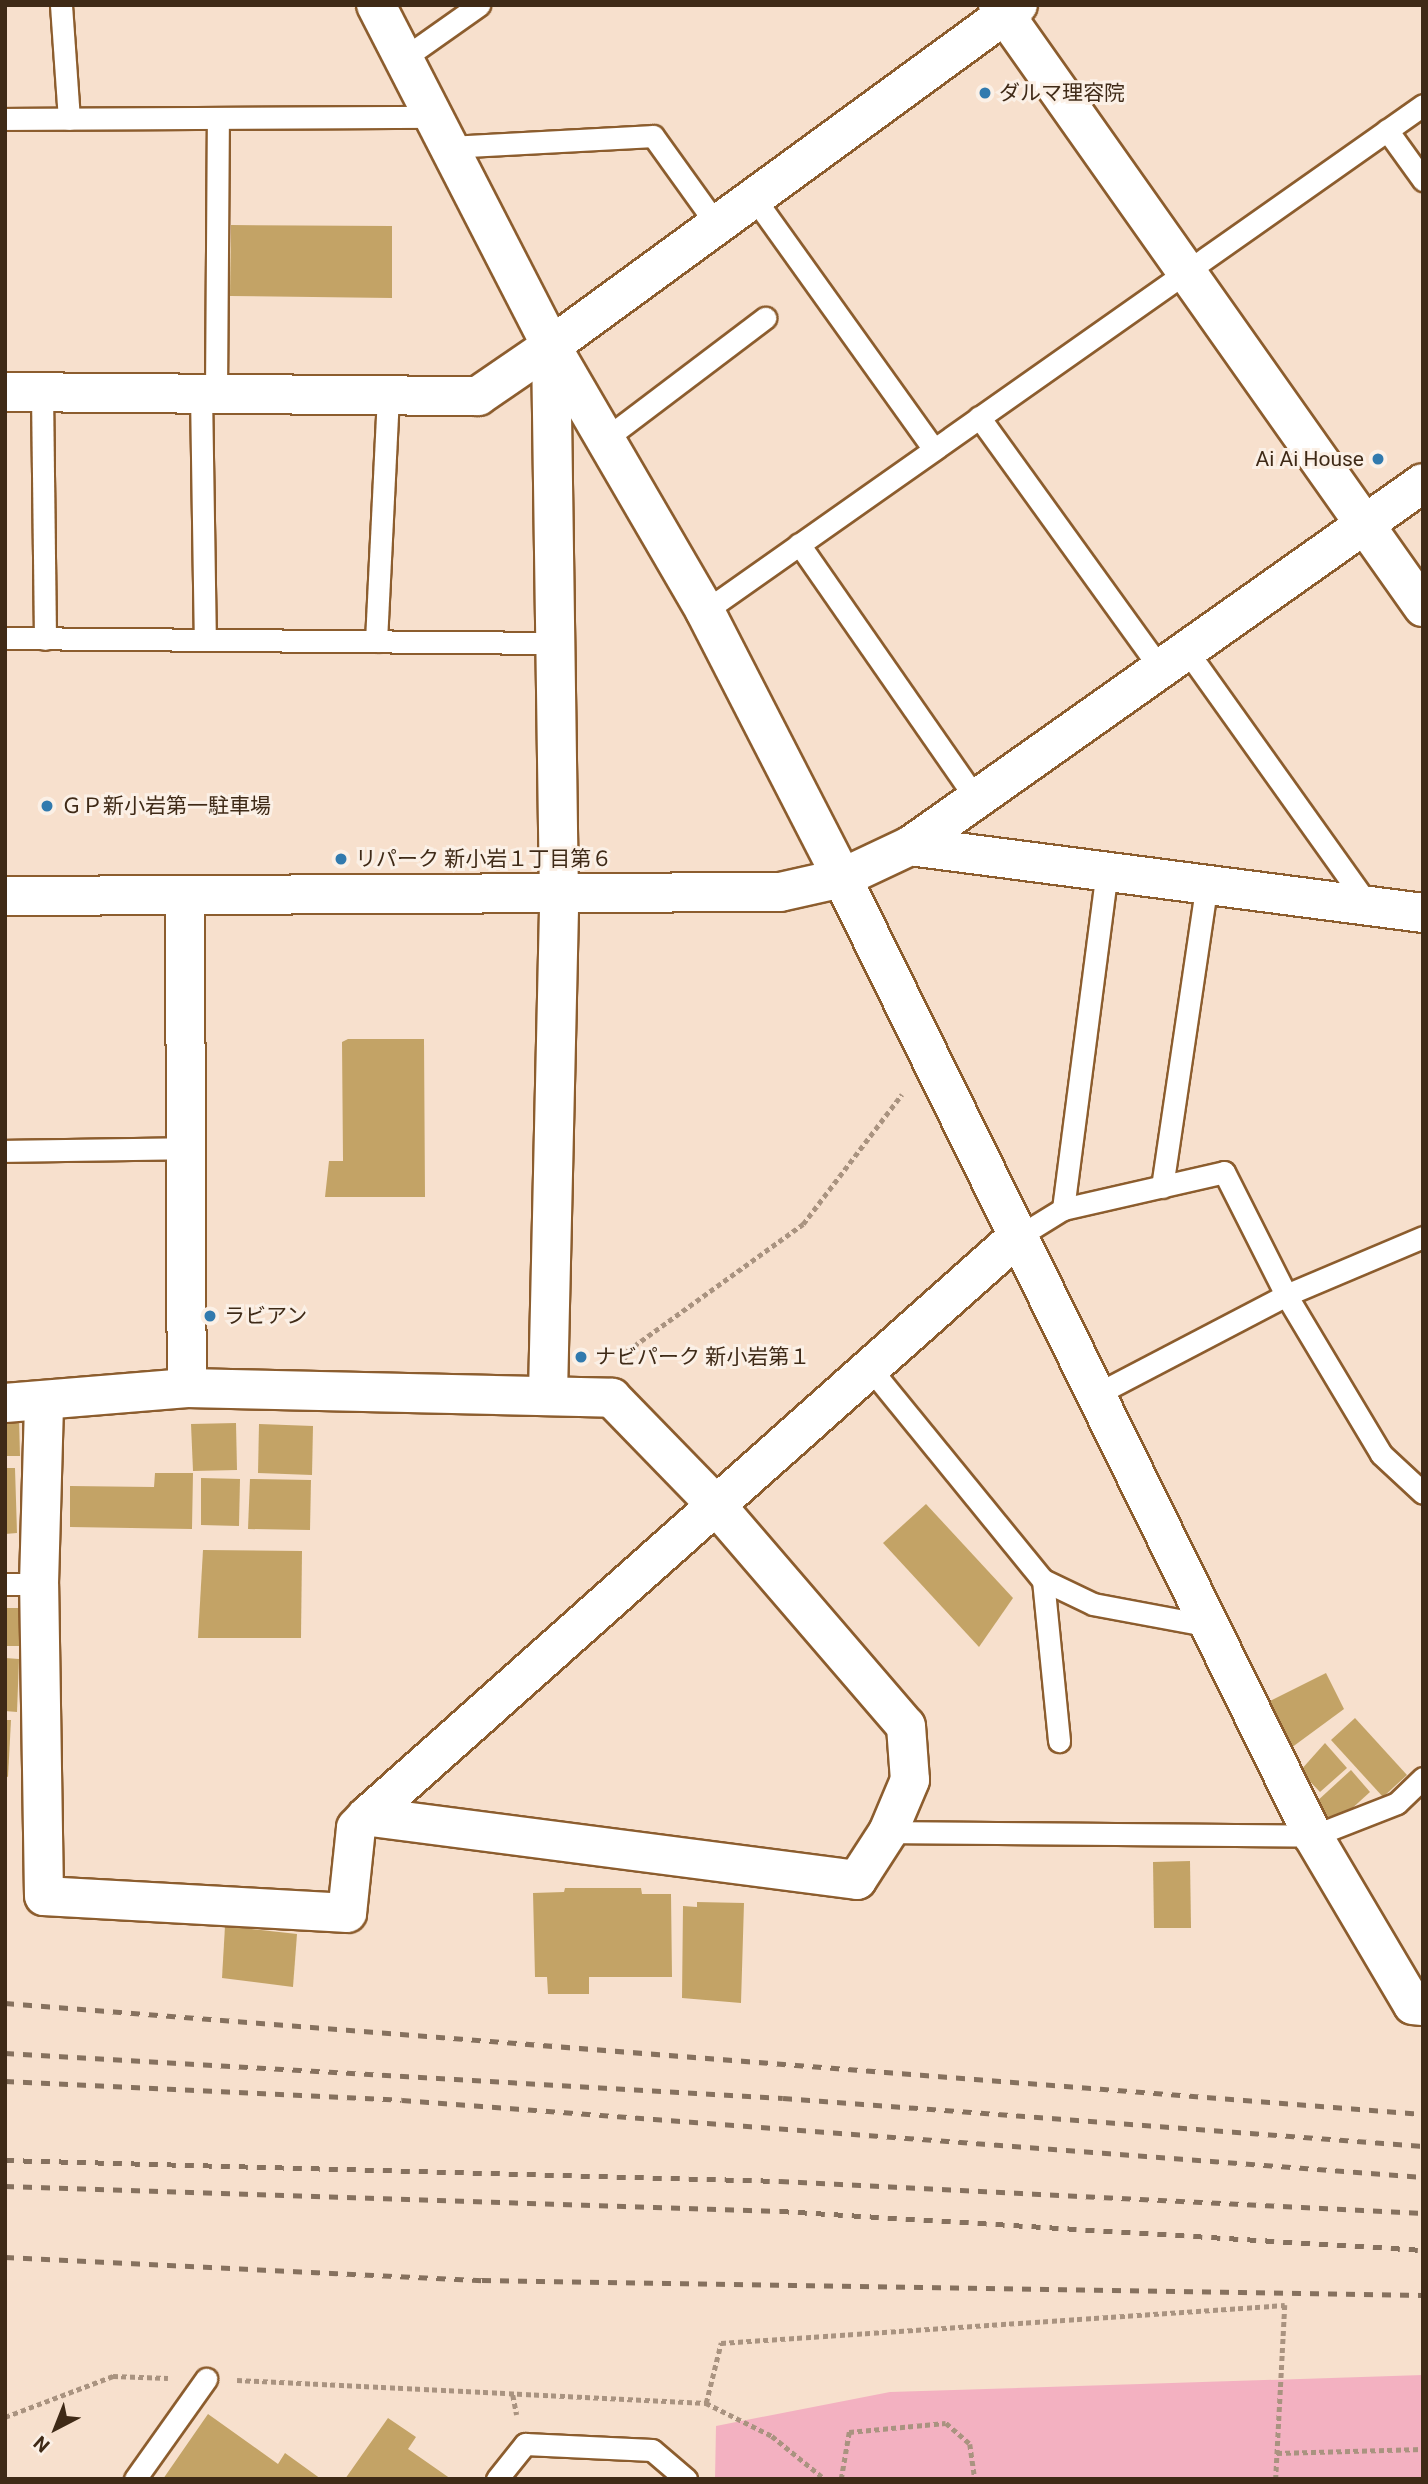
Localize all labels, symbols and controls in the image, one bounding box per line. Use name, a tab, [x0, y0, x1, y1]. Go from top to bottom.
place label: ダルマ理容院	[999, 80, 1125, 106]
marker: ダルマ理容院	[977, 85, 993, 101]
place label: Ai Ai House	[1255, 446, 1364, 472]
marker: Ai Ai House	[1370, 451, 1386, 467]
place label: ＧＰ新小岩第一駐車場	[61, 793, 271, 819]
marker: ＧＰ新小岩第一駐車場	[39, 798, 55, 814]
place label: リパーク 新小岩１丁目第６	[355, 846, 612, 872]
marker: リパーク 新小岩１丁目第６	[333, 851, 349, 867]
place label: ラビアン	[224, 1303, 308, 1329]
marker: ラビアン	[202, 1308, 218, 1324]
place label: ナビパーク 新小岩第１	[595, 1344, 810, 1370]
marker: ナビパーク 新小岩第１	[573, 1349, 589, 1365]
north arrow	[21, 2393, 91, 2463]
text: N	[29, 2431, 54, 2457]

